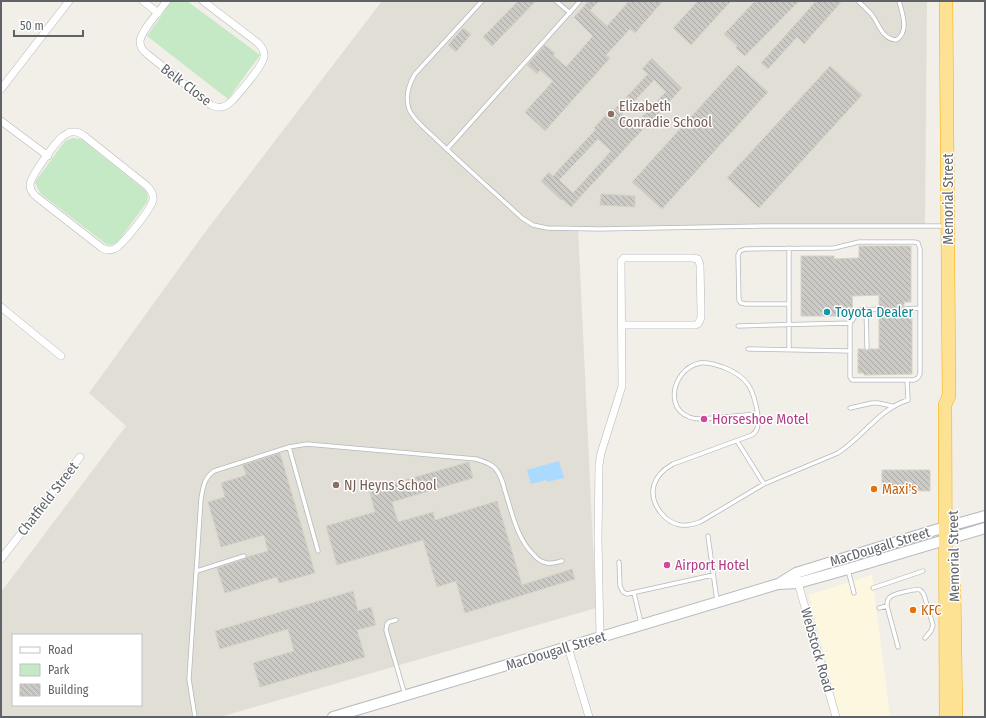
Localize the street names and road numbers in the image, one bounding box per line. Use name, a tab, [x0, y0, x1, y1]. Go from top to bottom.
street label: Belk Close	[157, 60, 215, 110]
street label: Memorial Street	[940, 153, 957, 245]
street label: Chatfield Street	[14, 458, 82, 539]
street label: Memorial Street	[945, 510, 963, 602]
street label: MacDougall Street	[828, 524, 932, 570]
street label: Webstock Road	[797, 606, 837, 694]
street label: MacDougall Street	[504, 628, 608, 674]

